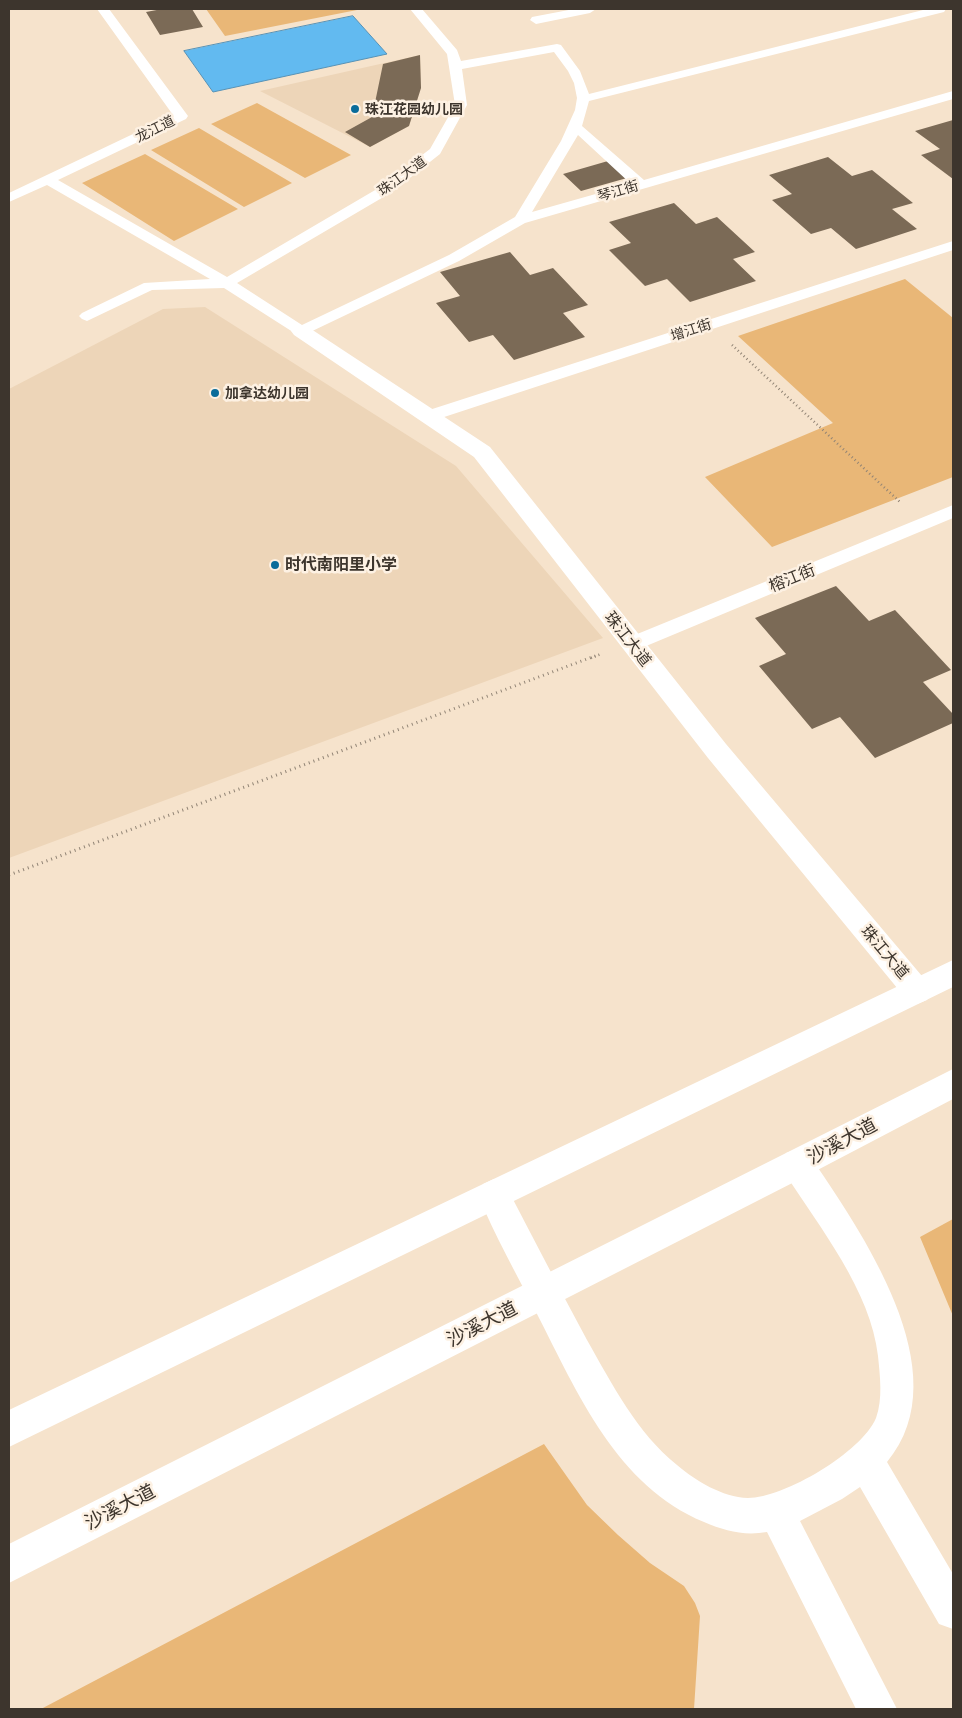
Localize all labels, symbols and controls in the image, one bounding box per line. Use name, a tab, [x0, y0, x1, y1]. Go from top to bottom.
place label: 珠江花园幼儿园	[365, 101, 463, 117]
marker: 珠江花园幼儿园	[349, 103, 361, 115]
street label: 龙江道	[132, 112, 178, 146]
street label: 珠江大道	[374, 153, 430, 199]
street label: 琴江街	[595, 177, 641, 205]
street label: 增江街	[668, 316, 714, 344]
place label: 加拿达幼儿园	[225, 385, 309, 401]
marker: 加拿达幼儿园	[209, 387, 221, 399]
place label: 时代南阳里小学	[285, 555, 397, 575]
marker: 时代南阳里小学	[269, 559, 281, 571]
street label: 榕江街	[766, 560, 818, 596]
street label: 珠江大道	[601, 608, 655, 670]
street label: 珠江大道	[857, 921, 913, 983]
street label: 沙溪大道	[803, 1113, 881, 1169]
street label: 沙溪大道	[443, 1297, 521, 1351]
street label: 沙溪大道	[81, 1480, 159, 1534]

